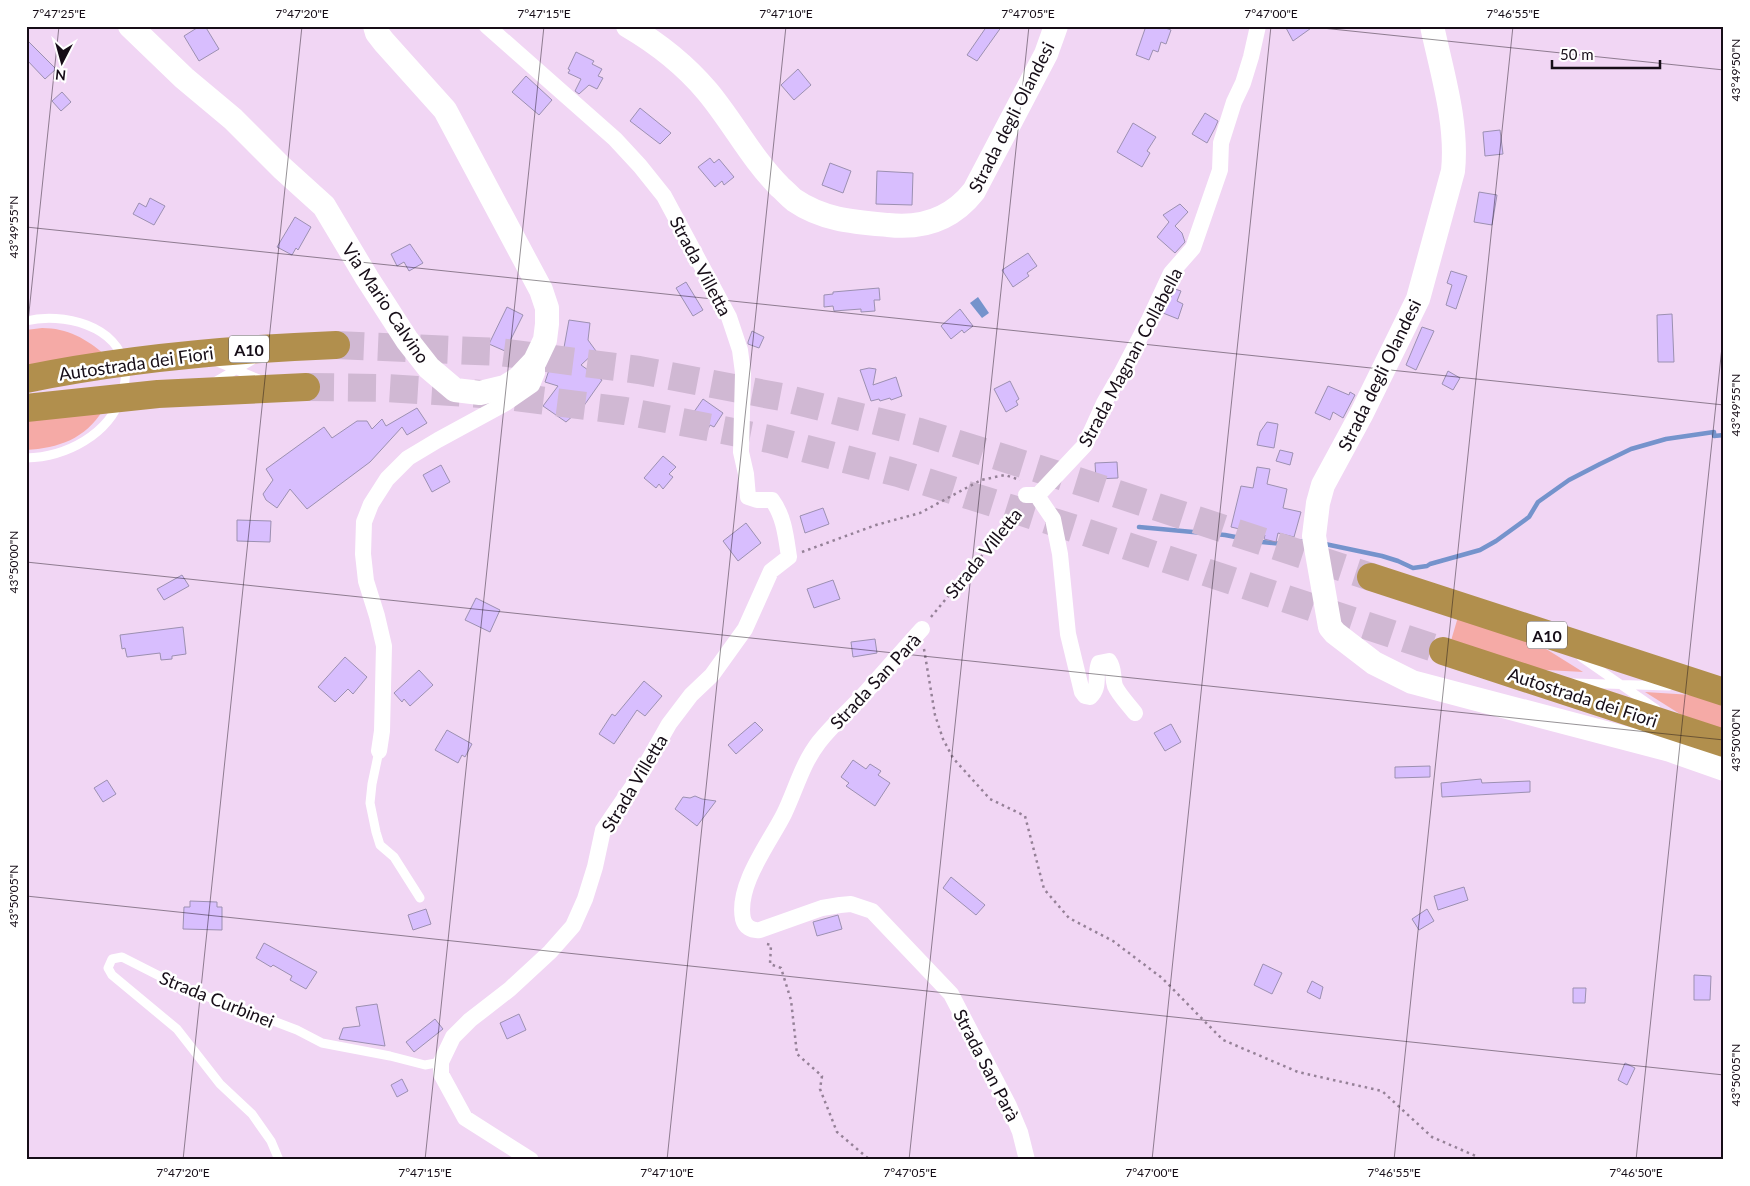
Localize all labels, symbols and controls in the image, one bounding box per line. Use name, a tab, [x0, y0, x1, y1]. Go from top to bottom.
text: 7°47'25"E	[32, 6, 86, 21]
text: 7°47'20"E	[275, 6, 329, 21]
text: 7°47'15"E	[517, 6, 571, 21]
text: 7°47'10"E	[759, 6, 813, 21]
text: 7°47'05"E	[1001, 6, 1055, 21]
text: 7°47'00"E	[1244, 6, 1298, 21]
text: 7°46'55"E	[1486, 6, 1540, 21]
north arrow	[38, 38, 88, 88]
street label: Strada degli Olandesi	[963, 38, 1059, 196]
scale bar	[1552, 38, 1660, 70]
text: 43°49'50"N	[1728, 39, 1743, 101]
text: 50 m	[1560, 45, 1594, 63]
text: N	[54, 66, 67, 84]
text: 43°49'55"N	[6, 196, 21, 258]
street label: Strada Villetta	[666, 212, 736, 320]
street label: Via Mario Calvino	[338, 239, 434, 367]
street label: Strada Magnan Collabella	[1073, 264, 1187, 450]
street label: Strada degli Olandesi	[1333, 296, 1425, 454]
road number: A10	[229, 336, 269, 362]
street label: Autostrada dei Fiori	[57, 341, 215, 385]
text: 43°49'55"N	[1728, 374, 1743, 436]
street label: Strada Villetta	[940, 503, 1026, 603]
text: 43°50'00"N	[6, 531, 21, 593]
road number: A10	[1527, 622, 1567, 648]
street label: Strada San Parà	[825, 629, 925, 733]
street label: Autostrada dei Fiori	[1505, 662, 1661, 732]
text: 43°50'00"N	[1728, 709, 1743, 771]
street label: Strada Villetta	[596, 730, 672, 836]
text: 43°50'05"N	[6, 865, 21, 927]
street label: Strada Curbinei	[157, 966, 277, 1032]
street label: Strada San Parà	[949, 1005, 1025, 1125]
text: 43°50'05"N	[1728, 1044, 1743, 1106]
text: 7°47'20"E	[156, 1165, 210, 1180]
text: 7°47'15"E	[398, 1165, 452, 1180]
text: 7°47'10"E	[640, 1165, 694, 1180]
text: 7°47'05"E	[883, 1165, 937, 1180]
text: 7°47'00"E	[1125, 1165, 1179, 1180]
text: 7°46'55"E	[1367, 1165, 1421, 1180]
text: 7°46'50"E	[1609, 1165, 1663, 1180]

